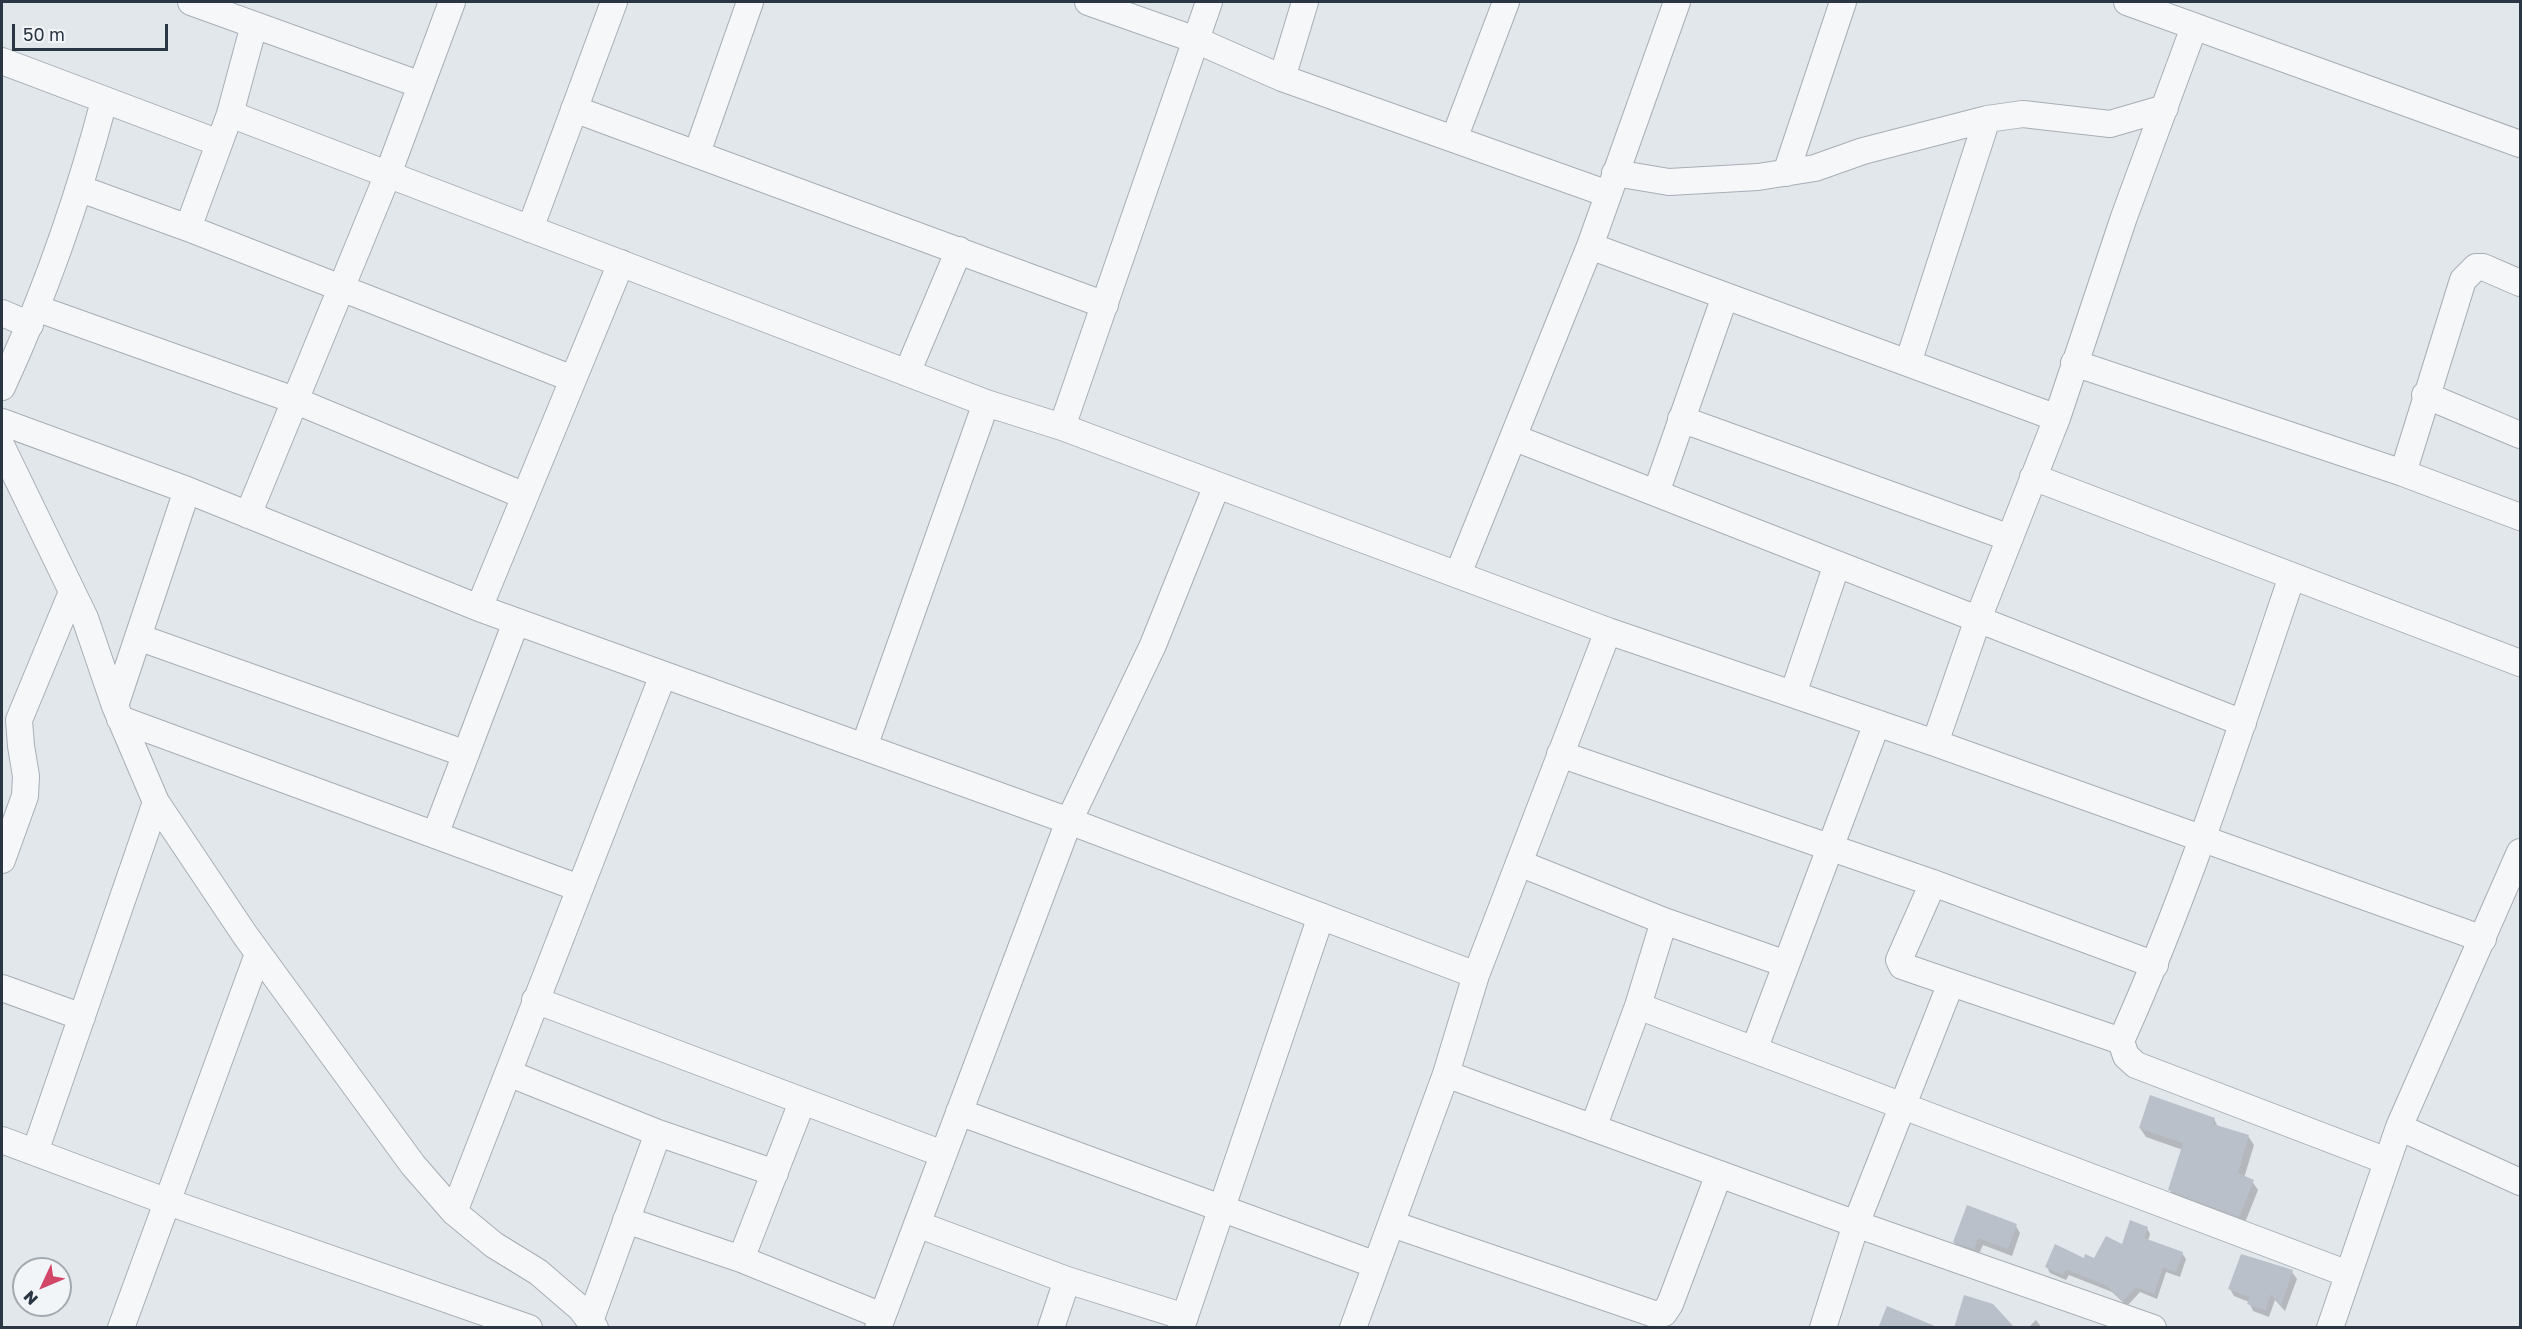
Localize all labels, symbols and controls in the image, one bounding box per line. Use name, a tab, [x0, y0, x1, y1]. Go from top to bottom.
scale bar	[15, 12, 171, 50]
text: 50 m	[23, 23, 65, 45]
north arrow	[12, 1257, 72, 1317]
text: N	[19, 1287, 42, 1309]

